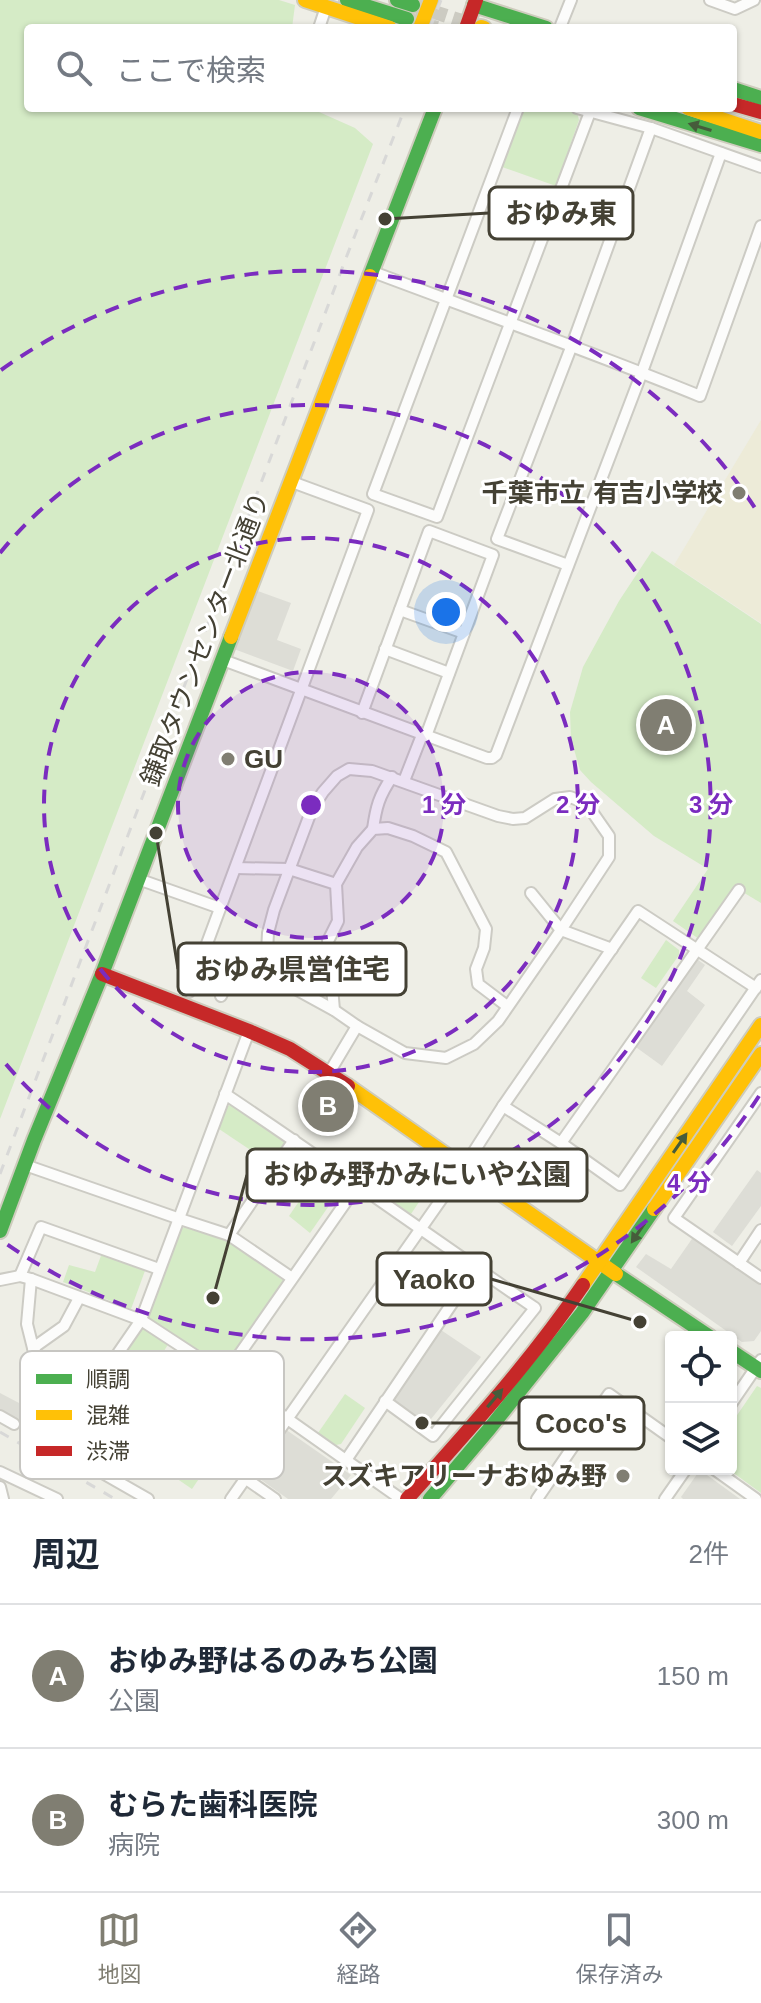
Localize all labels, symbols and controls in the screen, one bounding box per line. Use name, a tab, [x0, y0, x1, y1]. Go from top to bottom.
search box	[24, 24, 737, 112]
icon: search	[52, 46, 96, 90]
text: ここで検索	[116, 54, 266, 87]
one-way arrow	[687, 120, 711, 133]
callout: おゆみ東	[489, 187, 633, 239]
text: おゆみ東	[505, 198, 617, 229]
place label: 千葉市立 有吉小学校	[482, 478, 723, 508]
marker: 千葉市立 有吉小学校	[730, 484, 748, 502]
street label: 鎌取タウンセンター北通り	[135, 488, 275, 790]
your location	[426, 592, 466, 632]
pin: A	[640, 695, 692, 755]
place label: GU	[244, 744, 283, 774]
marker: GU	[219, 750, 237, 768]
centre of rings	[297, 791, 325, 819]
text: 1 分	[422, 791, 466, 818]
text: 2 分	[556, 791, 600, 818]
text: 3 分	[689, 791, 733, 818]
callout: おゆみ県営住宅	[178, 943, 406, 995]
text: おゆみ県営住宅	[194, 954, 390, 985]
pin: B	[302, 1076, 354, 1136]
one-way arrow	[672, 1132, 687, 1153]
callout: おゆみ野かみにいや公園	[247, 1149, 587, 1201]
text: おゆみ野かみにいや公園	[263, 1159, 571, 1190]
text: 4 分	[667, 1169, 711, 1196]
one-way arrow	[631, 1223, 646, 1244]
callout: Yaoko	[377, 1253, 491, 1305]
text: Yaoko	[393, 1264, 475, 1295]
map controls	[665, 1331, 737, 1475]
button: locate	[665, 1331, 737, 1403]
legend	[20, 1351, 284, 1479]
text: 順調	[86, 1367, 130, 1392]
one-way arrow	[486, 1388, 503, 1408]
callout: Coco's	[519, 1397, 644, 1449]
text: 混雑	[86, 1403, 130, 1428]
button: layers	[665, 1403, 737, 1475]
text: Coco's	[535, 1408, 627, 1439]
text: 渋滞	[86, 1439, 130, 1464]
place label: スズキアリーナおゆみ野	[321, 1461, 607, 1491]
marker: スズキアリーナおゆみ野	[614, 1467, 632, 1485]
text: 周辺	[32, 1535, 100, 1573]
text: 2件	[689, 1539, 729, 1569]
text: おゆみ野はるのみち公園	[108, 1644, 438, 1677]
text: A	[49, 1661, 67, 1691]
text: 150 m	[657, 1661, 729, 1691]
text: 公園	[108, 1686, 160, 1716]
text: むらた歯科医院	[108, 1788, 318, 1821]
text: B	[49, 1805, 67, 1835]
text: 300 m	[657, 1805, 729, 1835]
text: 病院	[108, 1830, 160, 1860]
tab: 地図	[97, 1908, 142, 1988]
tab: 経路	[336, 1908, 381, 1988]
tab: 保存済み	[575, 1908, 664, 1988]

